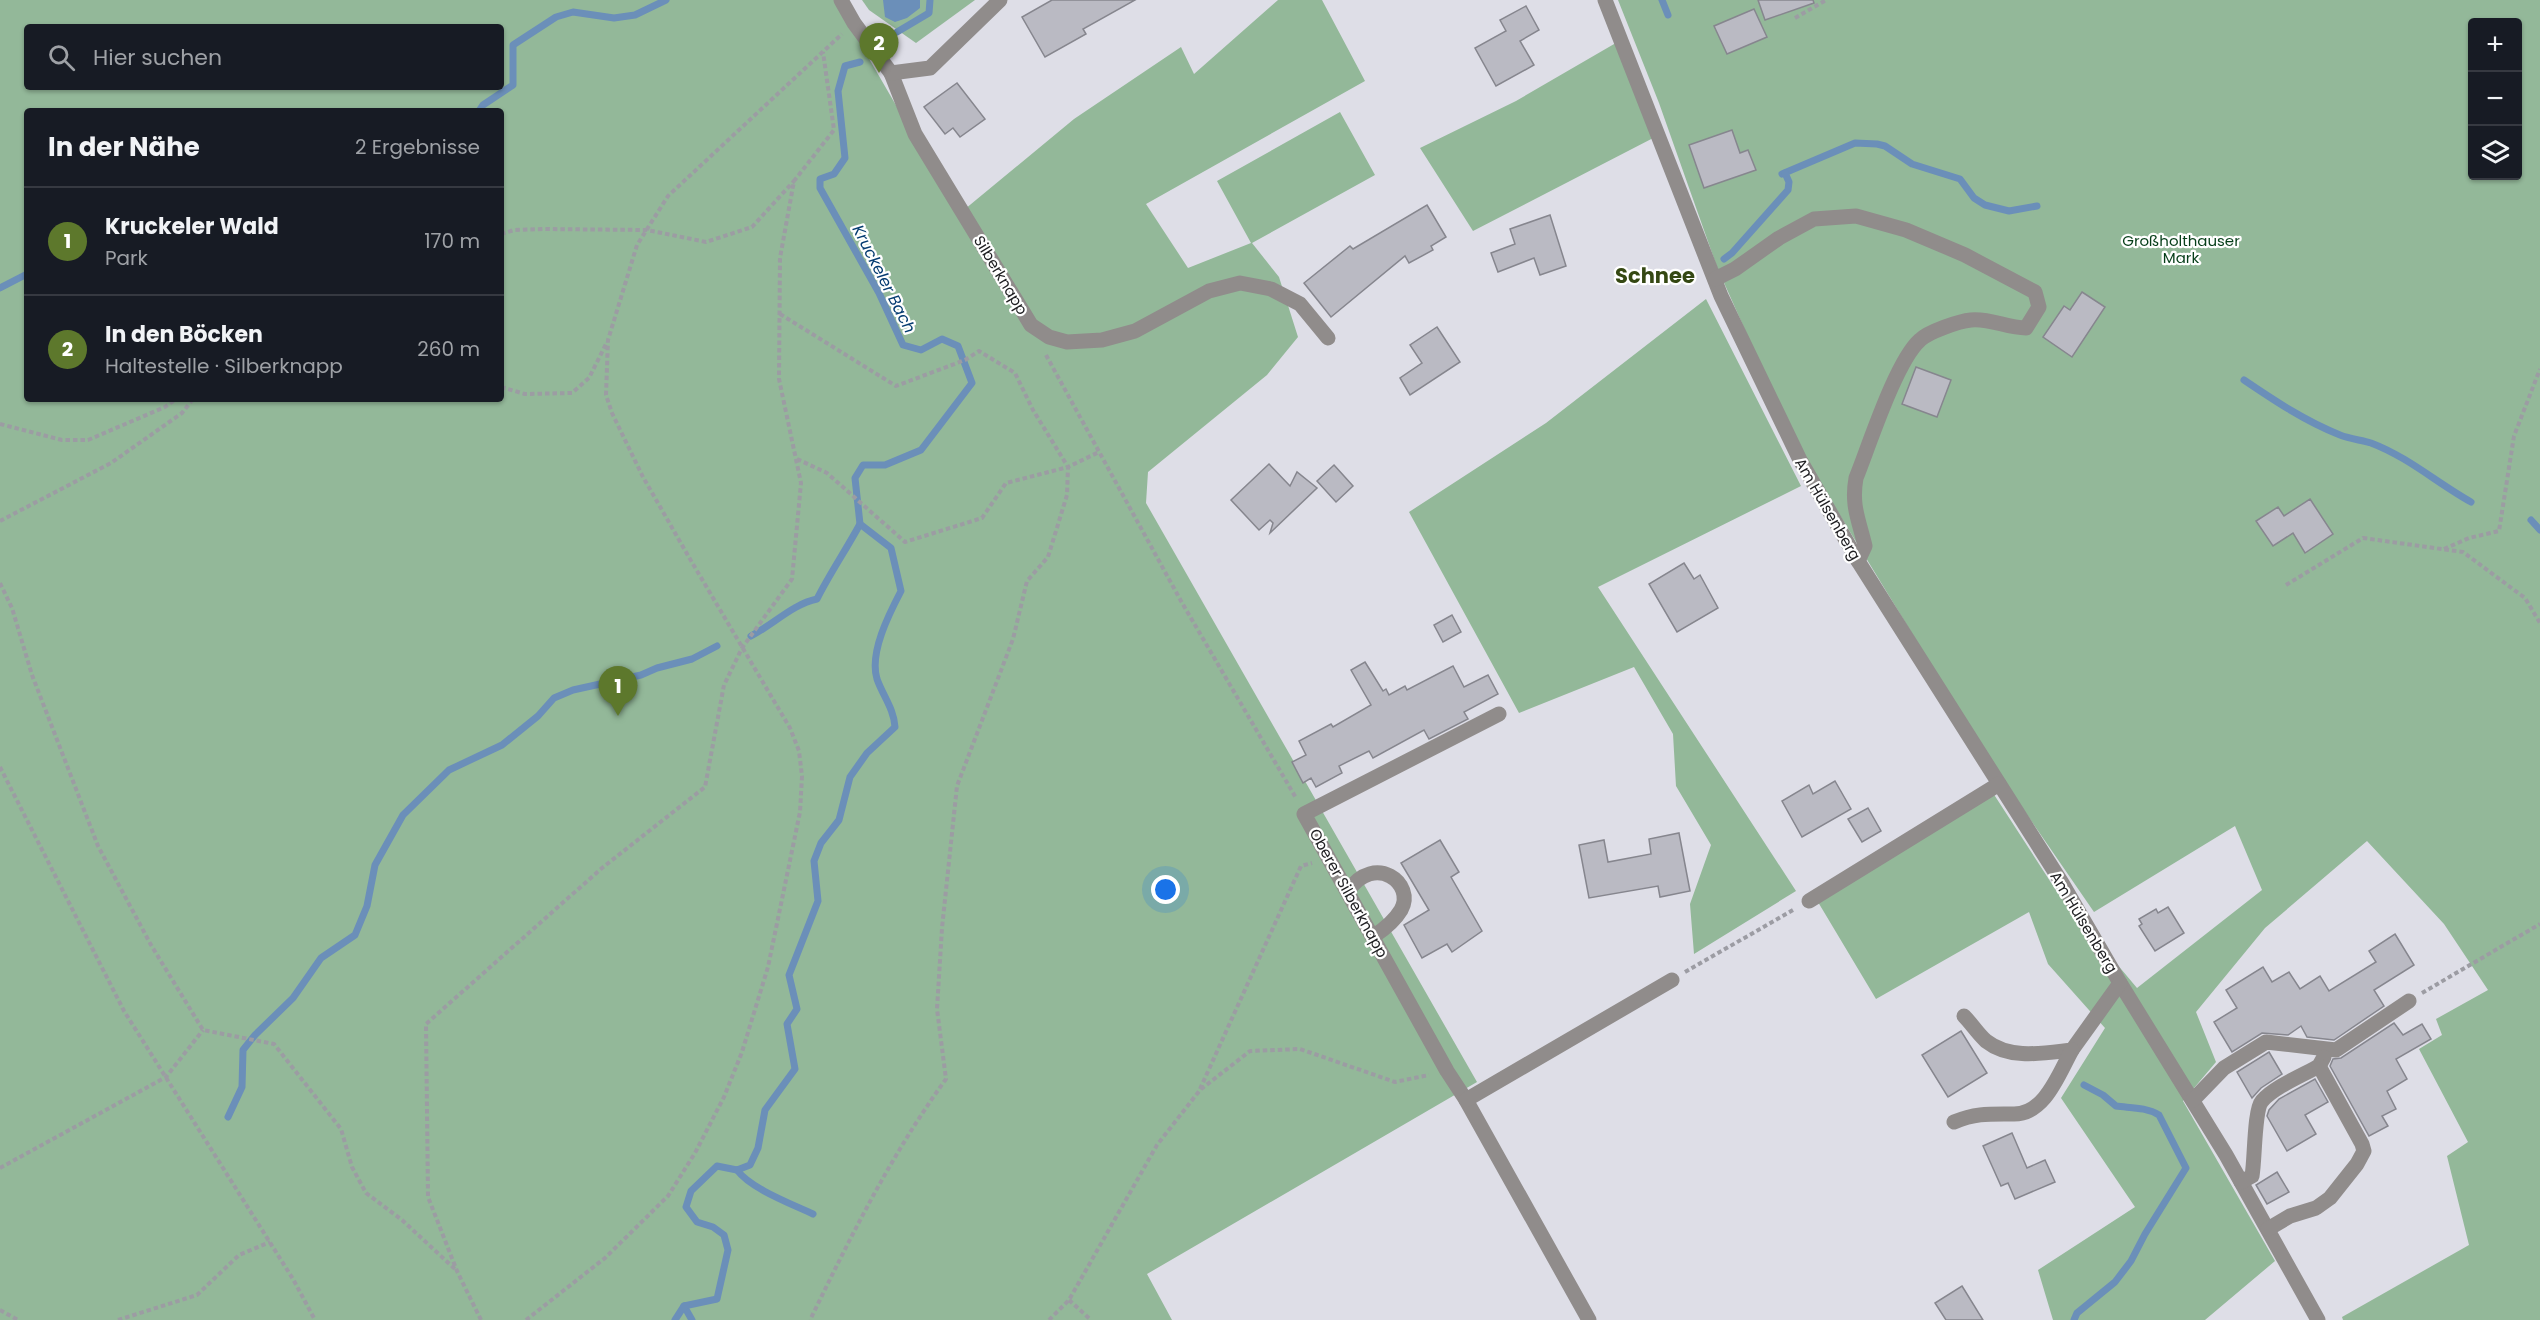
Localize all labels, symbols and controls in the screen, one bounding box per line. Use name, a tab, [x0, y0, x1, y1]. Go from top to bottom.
map controls	[2468, 18, 2522, 180]
button: +	[2468, 18, 2522, 72]
pin: 2	[860, 23, 898, 73]
search box	[24, 24, 504, 90]
icon: search	[45, 41, 78, 74]
text: Hier suchen	[93, 42, 222, 73]
button: −	[2468, 72, 2522, 126]
button: layers	[2468, 126, 2522, 180]
text: In der Nähe	[48, 129, 200, 165]
text: 2 Ergebnisse	[355, 133, 480, 161]
text: Kruckeler Wald	[105, 211, 279, 242]
water label: Kruckeler Bach	[847, 221, 921, 337]
text: 1	[64, 227, 71, 255]
text: 170 m	[424, 227, 480, 255]
park label: Großholthauser Mark	[2122, 230, 2240, 268]
street label: Silberknapp	[969, 231, 1033, 319]
text: Park	[105, 244, 148, 272]
district label: Schnee	[1615, 261, 1695, 290]
text: In den Böcken	[105, 319, 263, 350]
text: 2	[62, 335, 73, 363]
text: 260 m	[417, 335, 480, 363]
text: Haltestelle · Silberknapp	[105, 352, 343, 380]
street label: Am Hülsenberg	[1790, 454, 1866, 564]
pin: 1	[598, 666, 638, 716]
street label: Oberer Silberknapp	[1305, 825, 1393, 961]
street label: Am Hülsenberg	[2045, 867, 2123, 977]
your location	[1151, 875, 1180, 904]

